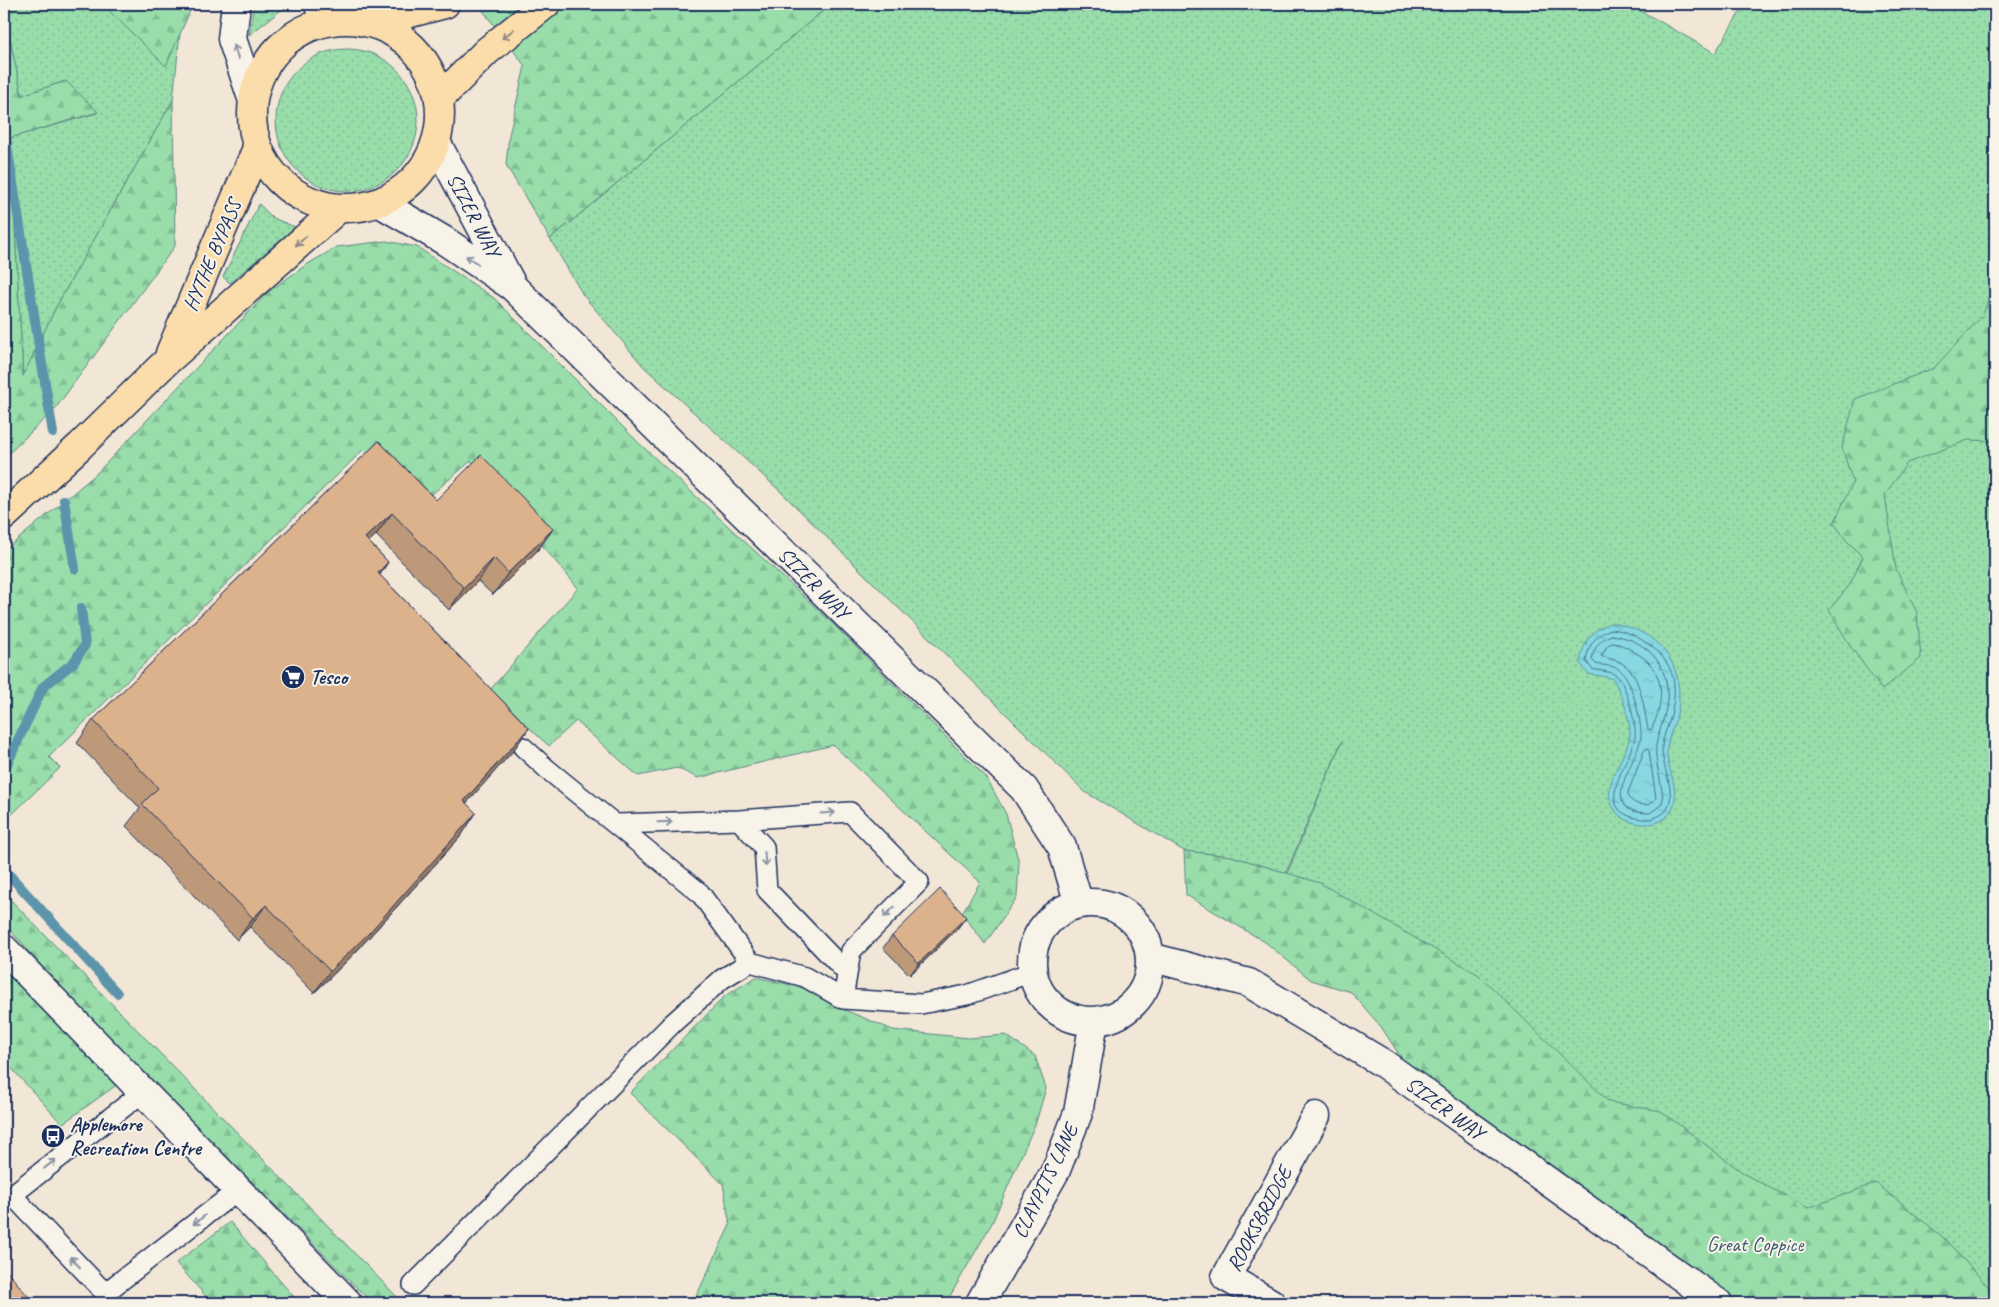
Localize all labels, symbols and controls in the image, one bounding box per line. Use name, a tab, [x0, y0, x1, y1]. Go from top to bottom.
one-way arrow	[502, 29, 515, 40]
one-way arrow	[231, 44, 241, 60]
street label: SIZER WAY	[441, 169, 508, 264]
street label: HYTHE BYPASS	[177, 193, 248, 315]
one-way arrow	[295, 235, 308, 247]
one-way arrow	[465, 255, 479, 265]
street label: SIZER WAY	[773, 542, 858, 627]
supermarket icon: Tesco	[280, 664, 306, 690]
place label: Tesco	[310, 664, 350, 690]
one-way arrow	[819, 809, 835, 818]
one-way arrow	[657, 818, 673, 827]
one-way arrow	[761, 851, 770, 867]
one-way arrow	[883, 906, 896, 918]
street label: SIZER WAY	[1400, 1071, 1492, 1147]
place label: Applemore Recreation Centre	[70, 1111, 203, 1161]
street label: CLAYPITS LANE	[1006, 1117, 1085, 1242]
bus stop icon: Applemore Recreation Centre	[40, 1123, 66, 1149]
one-way arrow	[43, 1159, 56, 1170]
street label: ROOKSBRIDGE	[1221, 1160, 1299, 1276]
one-way arrow	[192, 1215, 206, 1225]
park label: Great Coppice	[1707, 1231, 1804, 1257]
one-way arrow	[70, 1256, 82, 1268]

